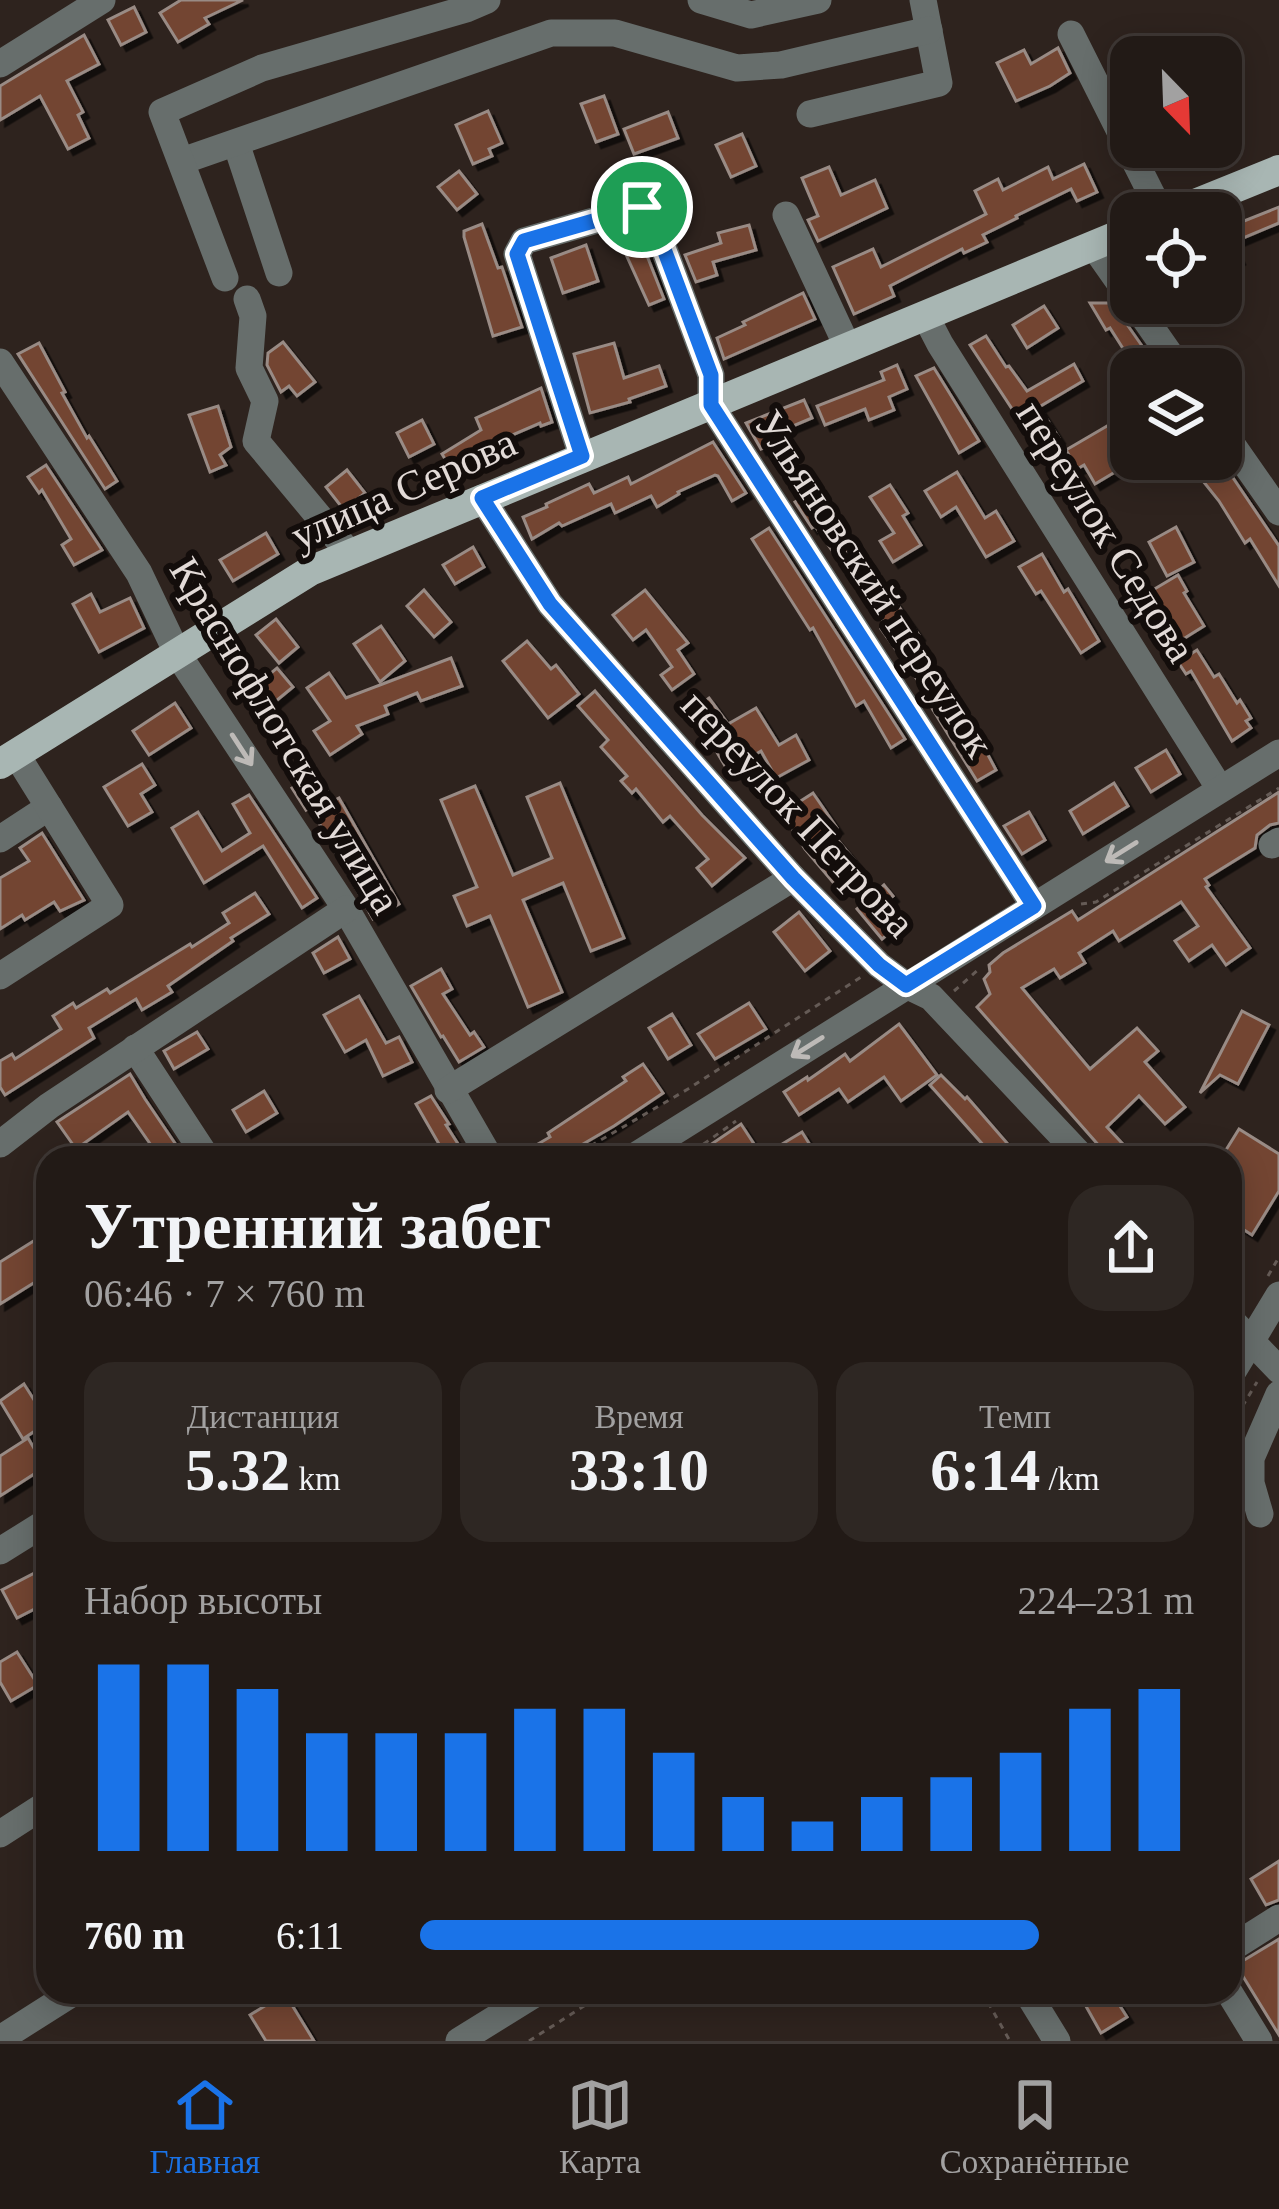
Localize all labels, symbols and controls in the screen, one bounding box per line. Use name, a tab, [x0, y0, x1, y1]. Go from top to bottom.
north arrow	[1110, 36, 1242, 168]
map controls	[1110, 36, 1242, 480]
pin	[591, 156, 693, 258]
icon: arrive	[609, 174, 675, 240]
button: locate	[1110, 192, 1242, 324]
button: layers	[1110, 348, 1242, 480]
street label: переулок Седова	[1008, 393, 1205, 671]
street label: Ульяновский переулок	[745, 402, 1004, 766]
street label: улица Серова	[284, 419, 523, 559]
street label: Краснофлотская улица	[161, 549, 410, 922]
street label: переулок Петрова	[672, 681, 924, 946]
one-way arrow	[229, 732, 254, 766]
one-way arrow	[1105, 839, 1139, 864]
one-way arrow	[791, 1035, 825, 1059]
button: share	[1068, 1185, 1194, 1311]
text: Утренний забег	[84, 1189, 551, 1262]
text: 06:46 · 7 × 760 m	[84, 1272, 365, 1315]
text: Дистанция	[187, 1399, 339, 1435]
text: Время	[594, 1399, 684, 1435]
text: Темп	[979, 1399, 1051, 1435]
text: 5.32	[185, 1437, 290, 1503]
text: 33:10	[569, 1437, 709, 1503]
text: 6:14	[930, 1437, 1040, 1503]
text: km	[290, 1461, 341, 1497]
text: /km	[1040, 1461, 1100, 1497]
text: Набор высоты	[84, 1579, 322, 1622]
text: 224–231 m	[1017, 1579, 1194, 1622]
text: 760 m	[84, 1914, 185, 1957]
text: 6:11	[276, 1914, 344, 1957]
tab: Главная	[149, 2072, 260, 2181]
tab: Карта	[559, 2072, 641, 2181]
tab: Сохранённые	[940, 2072, 1130, 2181]

